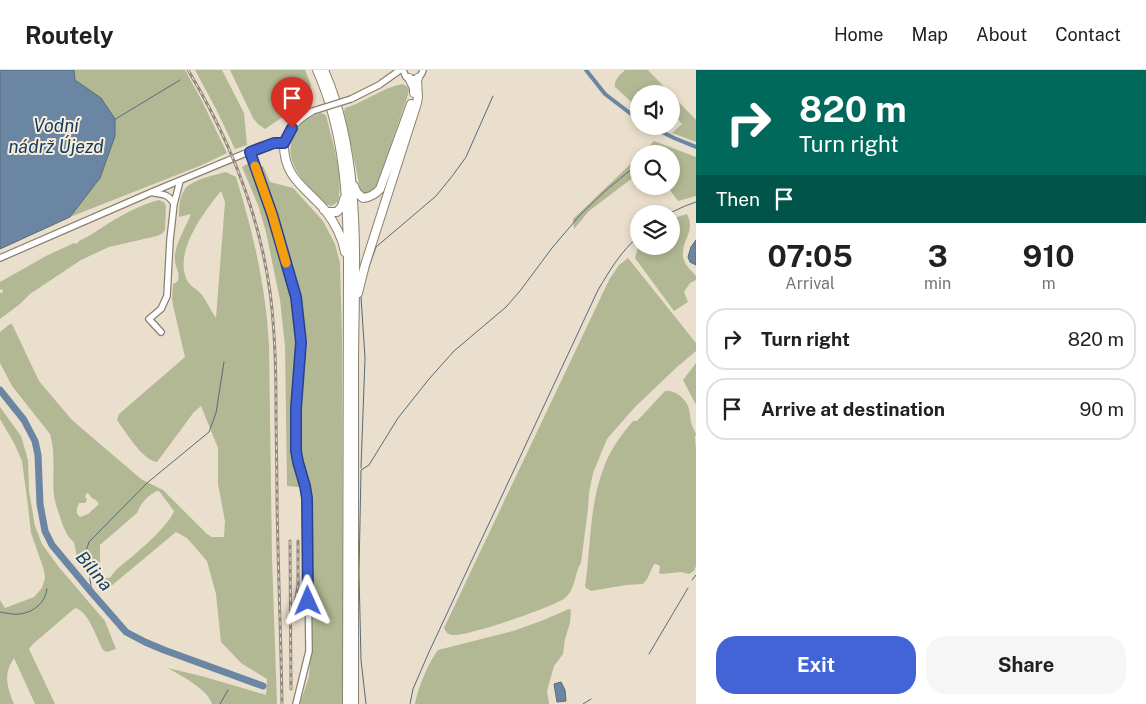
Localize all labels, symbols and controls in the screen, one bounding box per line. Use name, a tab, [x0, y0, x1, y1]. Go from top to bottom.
text: Routely	[25, 21, 114, 49]
text: Home	[834, 24, 884, 45]
text: Map	[912, 24, 948, 45]
text: About	[976, 24, 1027, 45]
text: Contact	[1055, 24, 1121, 45]
pin	[271, 77, 313, 128]
icon: arrive	[278, 84, 306, 112]
map controls	[630, 85, 680, 255]
button: sound	[630, 85, 680, 135]
text: 820 m	[799, 89, 907, 130]
icon: right	[716, 90, 781, 155]
water label: Vodní nádrž Újezd	[8, 115, 104, 157]
text: Turn right	[799, 131, 899, 157]
button: search	[630, 145, 680, 195]
icon: arrive	[770, 185, 798, 213]
text: Then	[716, 188, 760, 210]
button: layers	[630, 205, 680, 255]
text: 07:05	[767, 238, 853, 274]
text: 3	[928, 238, 948, 274]
text: 910	[1023, 238, 1075, 274]
text: Arrival	[785, 274, 835, 293]
text: min	[924, 274, 951, 293]
text: m	[1042, 274, 1056, 293]
icon: right	[718, 325, 746, 353]
text: Turn right	[761, 328, 850, 350]
text: 820 m	[1068, 328, 1124, 350]
icon: arrive	[718, 395, 746, 423]
text: Arrive at destination	[761, 398, 945, 420]
text: 90 m	[1080, 398, 1124, 420]
water label: Bílina	[72, 547, 117, 595]
position arrow	[281, 574, 333, 626]
button: Exit	[716, 636, 916, 694]
button: Share	[926, 636, 1126, 694]

